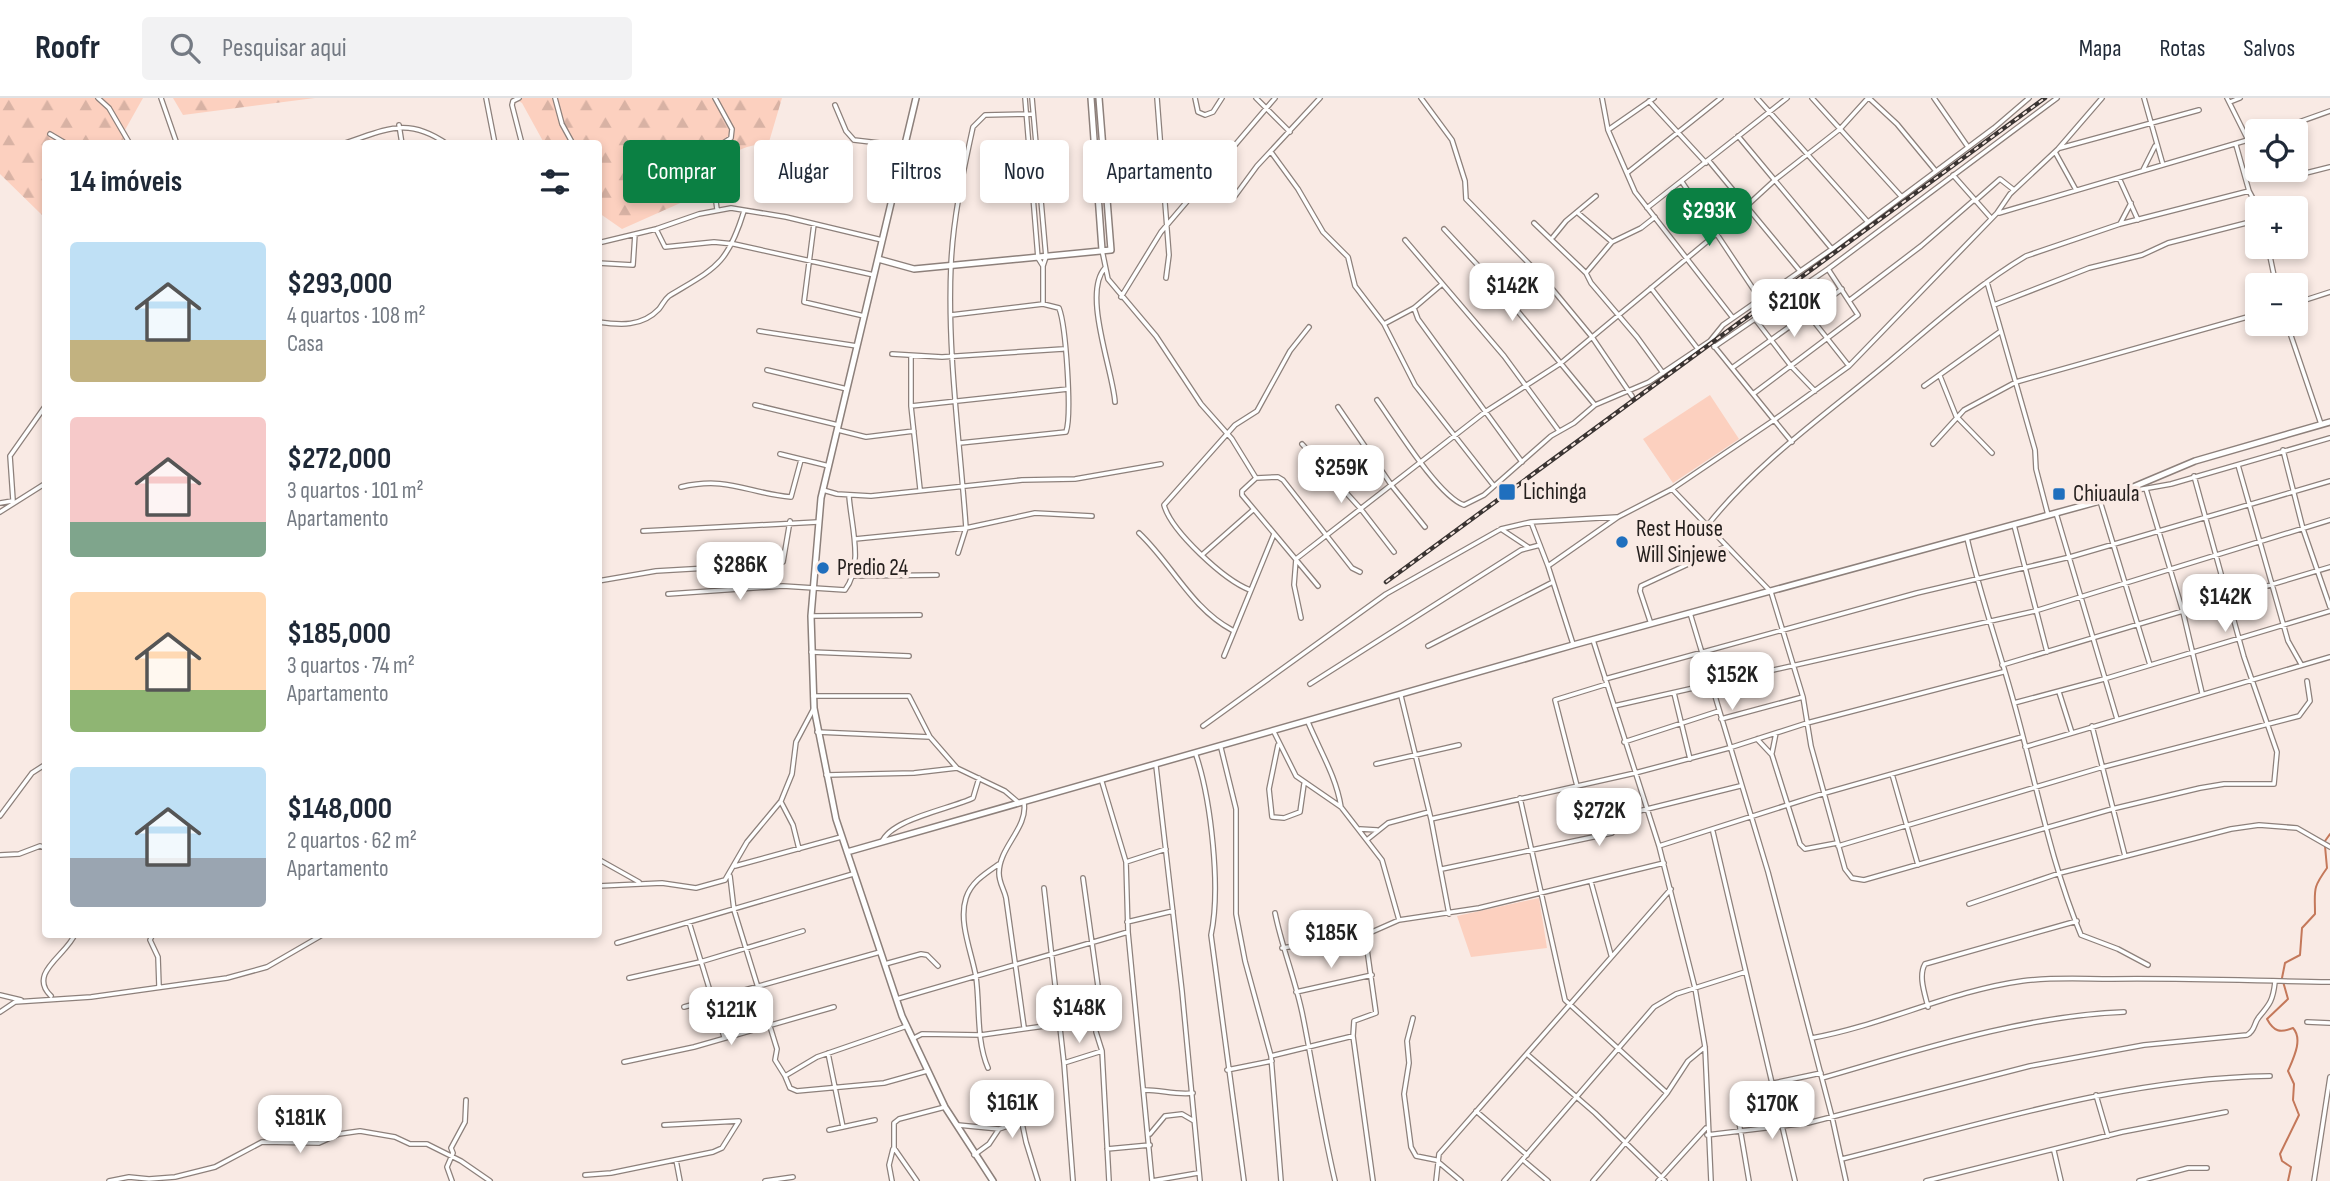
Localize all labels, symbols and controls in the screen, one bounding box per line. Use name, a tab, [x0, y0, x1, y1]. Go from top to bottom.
search box	[142, 17, 632, 80]
text: Roofr	[35, 28, 100, 68]
icon: search	[166, 29, 204, 67]
text: Pesquisar aqui	[222, 33, 347, 64]
text: Mapa	[2079, 34, 2122, 63]
text: Rotas	[2160, 34, 2205, 63]
text: Salvos	[2243, 34, 2295, 63]
map controls	[2245, 119, 2308, 336]
button: locate	[2245, 119, 2308, 182]
chip: Comprar	[623, 140, 740, 203]
chip: Alugar	[754, 140, 853, 203]
chip: Filtros	[867, 140, 966, 203]
chip: Novo	[980, 140, 1069, 203]
chip: Apartamento	[1083, 140, 1237, 203]
icon: filters	[536, 163, 574, 201]
text: 14 imóveis	[70, 164, 182, 200]
pin: $293K	[1660, 188, 1758, 248]
button: +	[2245, 196, 2308, 259]
text: $293K	[1682, 197, 1736, 225]
pin: $142K	[1463, 264, 1561, 323]
text: $293,000	[287, 266, 392, 302]
icon: home	[126, 270, 210, 354]
text: $142K	[1485, 272, 1539, 300]
button: −	[2245, 273, 2308, 336]
pin: $210K	[1745, 280, 1843, 339]
text: $210K	[1767, 288, 1821, 316]
text: 4 quartos · 108 m²	[287, 302, 426, 330]
text: Casa	[287, 330, 324, 358]
text: $272,000	[287, 441, 391, 477]
icon: home	[126, 445, 210, 529]
pin: $259K	[1292, 446, 1390, 505]
text: $259K	[1314, 454, 1368, 482]
text: 3 quartos · 101 m²	[287, 477, 424, 505]
place label: Lichinga	[1523, 478, 1587, 506]
place label: Chiuaula	[2073, 480, 2140, 508]
marker: Lichinga	[1497, 482, 1517, 502]
marker: Chiuaula	[2051, 486, 2067, 502]
text: Apartamento	[287, 505, 389, 533]
place label: Rest House Will Sinjewe	[1636, 515, 1727, 569]
marker: Rest House Will Sinjewe	[1614, 534, 1630, 550]
pin: $286K	[691, 542, 789, 602]
text: $286K	[713, 551, 767, 579]
place label: Predio 24	[837, 554, 909, 582]
marker: Predio 24	[815, 560, 831, 576]
pin: $142K	[2176, 574, 2274, 634]
text: $142K	[2198, 583, 2252, 611]
text: $185,000	[287, 616, 391, 652]
icon: home	[126, 620, 210, 704]
text: 3 quartos · 74 m²	[287, 652, 415, 680]
pin: $152K	[1683, 652, 1781, 712]
text: $152K	[1706, 661, 1758, 689]
text: Apartamento	[287, 680, 389, 708]
pin: $272K	[1550, 788, 1648, 848]
text: $148,000	[287, 791, 392, 827]
icon: home	[126, 795, 210, 879]
text: $272K	[1572, 797, 1626, 825]
text: 2 quartos · 62 m²	[287, 827, 417, 855]
text: Apartamento	[287, 855, 389, 883]
pin: $185K	[1282, 910, 1380, 970]
text: $185K	[1304, 919, 1358, 947]
pin: $148K	[1030, 986, 1128, 1045]
pin: $121K	[682, 988, 780, 1047]
text: $148K	[1052, 994, 1106, 1022]
text: $121K	[705, 996, 757, 1024]
pin: $161K	[963, 1080, 1061, 1140]
pin: $170K	[1723, 1082, 1821, 1141]
text: $161K	[986, 1089, 1038, 1117]
text: $170K	[1746, 1090, 1798, 1118]
pin: $181K	[251, 1096, 349, 1155]
text: $181K	[274, 1104, 326, 1132]

